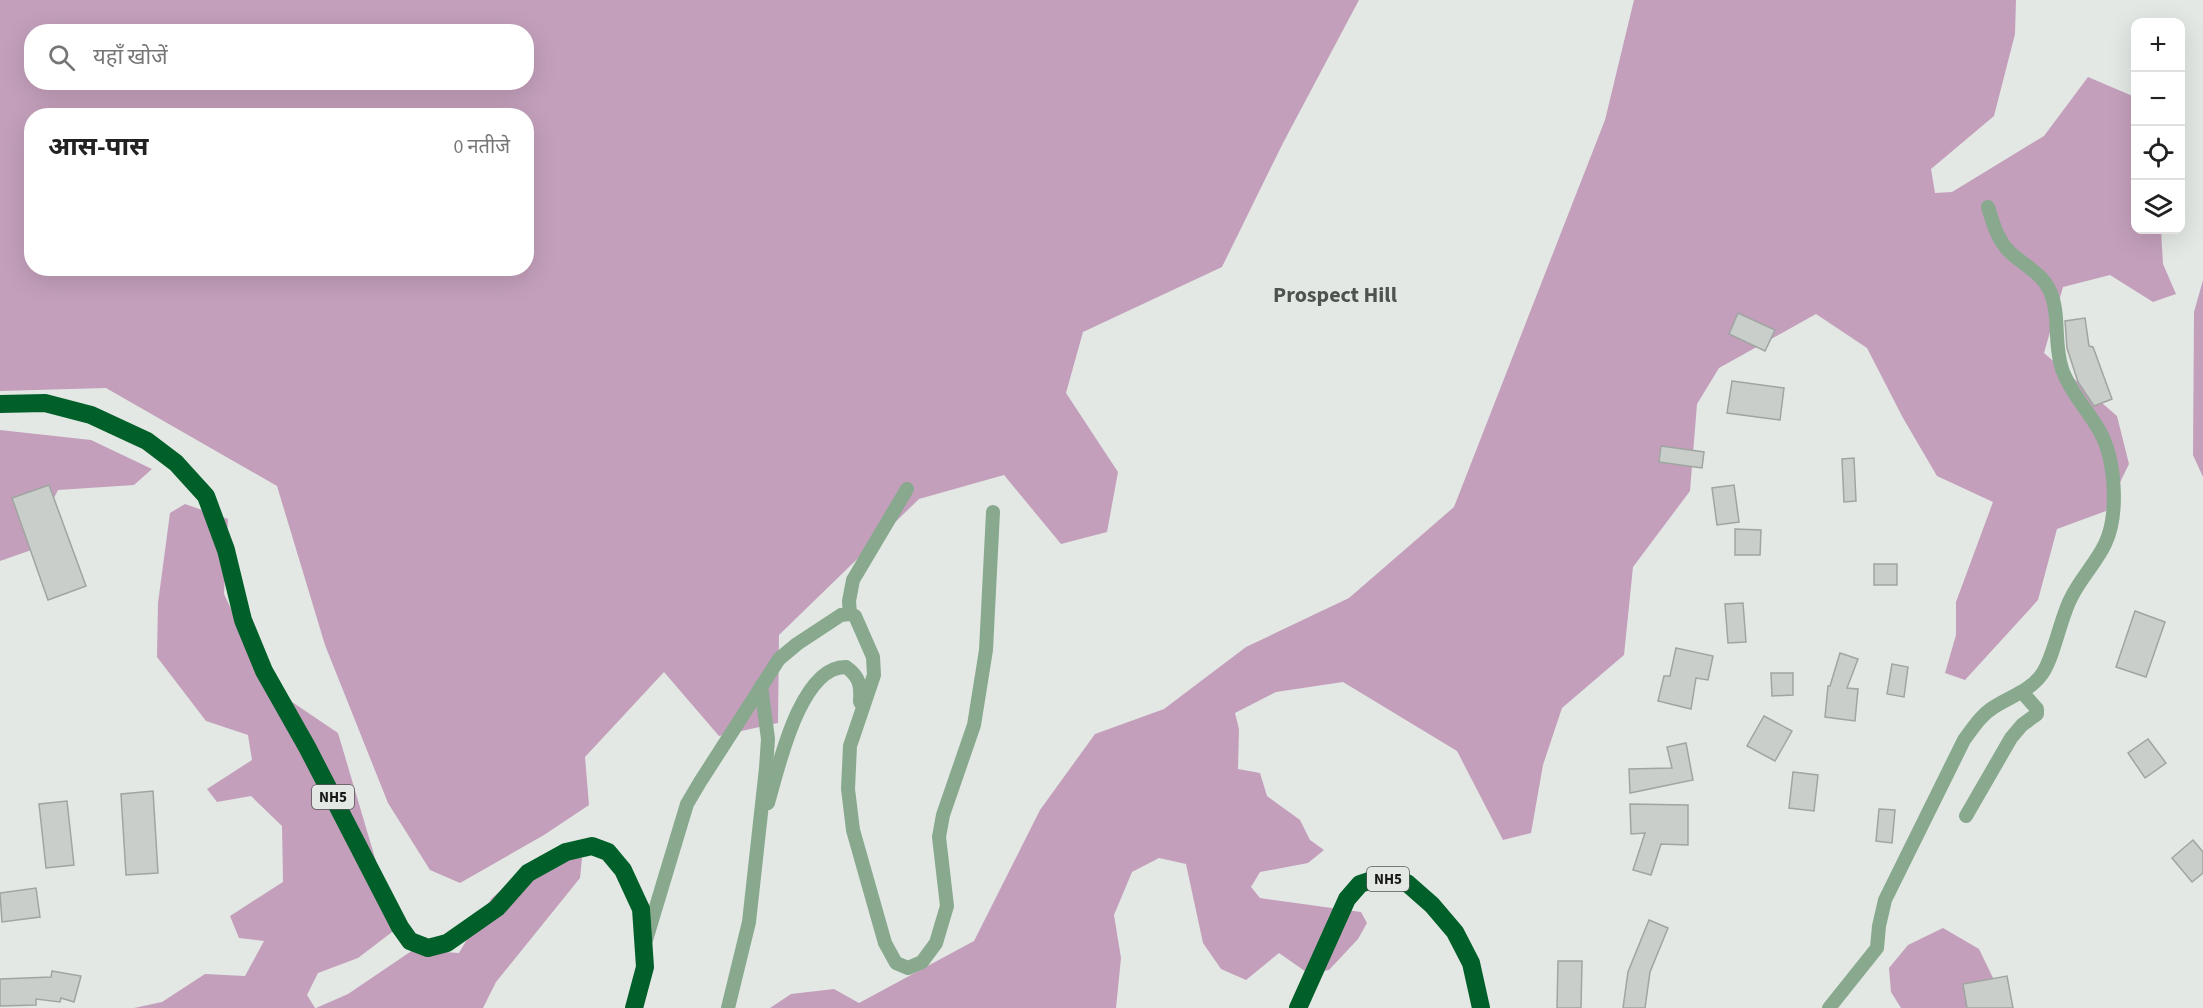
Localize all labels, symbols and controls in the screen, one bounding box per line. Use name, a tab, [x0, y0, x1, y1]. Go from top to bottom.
map controls	[2131, 18, 2185, 234]
button: +	[2131, 18, 2185, 72]
search box	[24, 24, 534, 90]
icon: search	[45, 41, 78, 74]
text: यहाँ खोजें	[93, 41, 168, 73]
button: −	[2131, 72, 2185, 126]
button: locate	[2131, 126, 2185, 180]
text: आस-पास	[48, 128, 148, 165]
text: 0 नतीजे	[454, 133, 510, 161]
button: layers	[2131, 180, 2185, 234]
district label: Prospect Hill	[1273, 279, 1398, 311]
road number: NH5	[312, 785, 354, 809]
road number: NH5	[1367, 867, 1409, 891]

